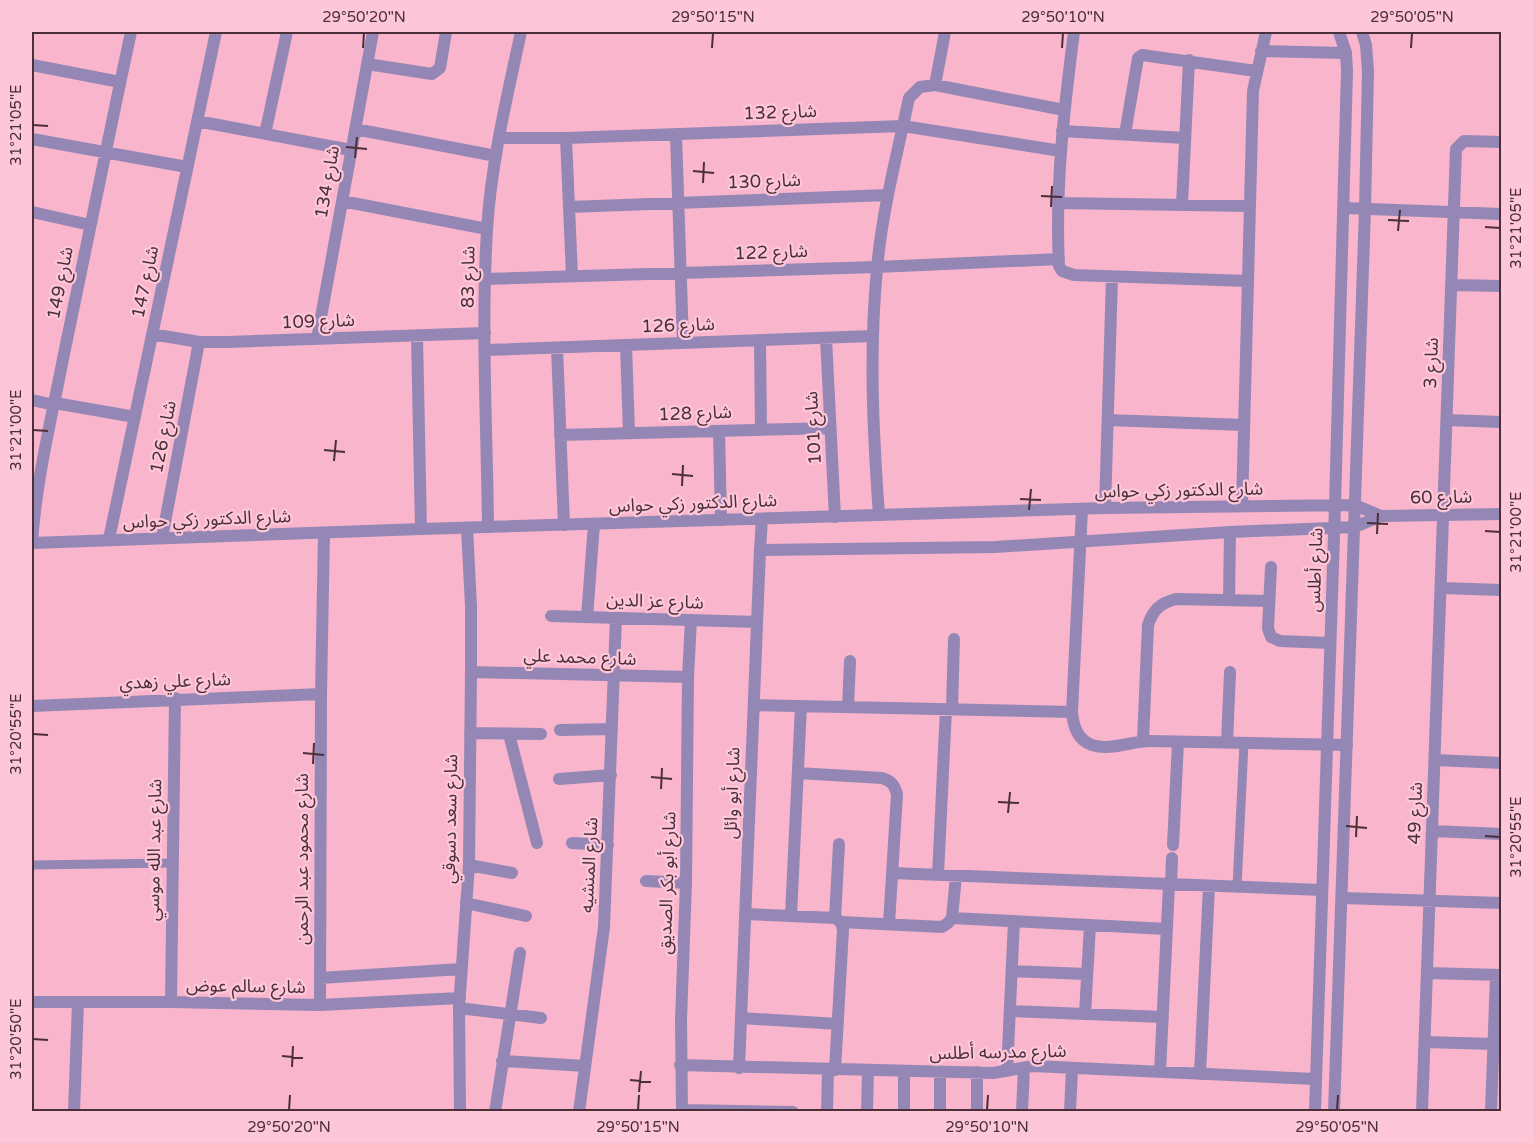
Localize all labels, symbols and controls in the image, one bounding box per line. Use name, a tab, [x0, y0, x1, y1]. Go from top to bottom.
text: 29°50'20"N	[322, 8, 406, 26]
text: 29°50'15"N	[671, 8, 755, 26]
text: 29°50'10"N	[1021, 8, 1105, 26]
text: 29°50'05"N	[1370, 8, 1454, 26]
text: 31°21'05"E	[7, 84, 25, 166]
street label: شارع 132	[743, 100, 817, 127]
street label: شارع 134	[310, 144, 347, 221]
street label: شارع 130	[727, 169, 801, 196]
text: 31°21'05"E	[1507, 187, 1525, 269]
street label: شارع 122	[734, 240, 808, 267]
street label: شارع 147	[127, 244, 166, 321]
street label: شارع 149	[42, 245, 81, 322]
street label: شارع 83	[456, 246, 483, 308]
street label: شارع 109	[281, 309, 355, 336]
street label: شارع 126	[641, 313, 715, 340]
street label: شارع 3	[1419, 337, 1446, 389]
text: 31°21'00"E	[7, 389, 25, 471]
street label: شارع 101	[800, 390, 829, 465]
street label: شارع 126	[145, 399, 184, 476]
street label: شارع 128	[658, 401, 732, 428]
street label: شارع الدكتور زكي حواس	[1095, 478, 1264, 505]
street label: شارع 60	[1410, 485, 1472, 512]
street label: شارع الدكتور زكي حواس	[608, 489, 778, 520]
text: 31°21'00"E	[1507, 491, 1525, 573]
street label: شارع الدكتور زكي حواس	[122, 505, 292, 536]
street label: شارع أطلس	[1302, 527, 1330, 613]
street label: شارع عز الدين	[606, 588, 704, 617]
street label: شارع محمد علي	[523, 644, 637, 673]
street label: شارع علي زهدي	[119, 668, 231, 697]
text: 31°20'55"E	[7, 693, 25, 775]
street label: شارع أبو وائل	[719, 746, 748, 840]
street label: شارع سعد دسوقي	[438, 754, 465, 884]
street label: شارع محمود عبد الرحمن	[291, 773, 316, 945]
street label: شارع عبد الله موسي	[142, 779, 169, 921]
street label: شارع 49	[1403, 781, 1430, 845]
text: 31°20'55"E	[1507, 796, 1525, 878]
street label: شارع أبو بكر الصديق	[653, 811, 683, 955]
street label: شارع المنشيه	[576, 816, 605, 914]
street label: شارع سالم عوض	[186, 974, 306, 1001]
text: 31°20'50"E	[7, 998, 25, 1080]
street label: شارع مدرسه أطلس	[929, 1040, 1067, 1067]
text: 29°50'20"N	[247, 1118, 331, 1136]
text: 29°50'15"N	[596, 1118, 680, 1136]
text: 29°50'10"N	[945, 1118, 1029, 1136]
text: 29°50'05"N	[1295, 1118, 1379, 1136]

